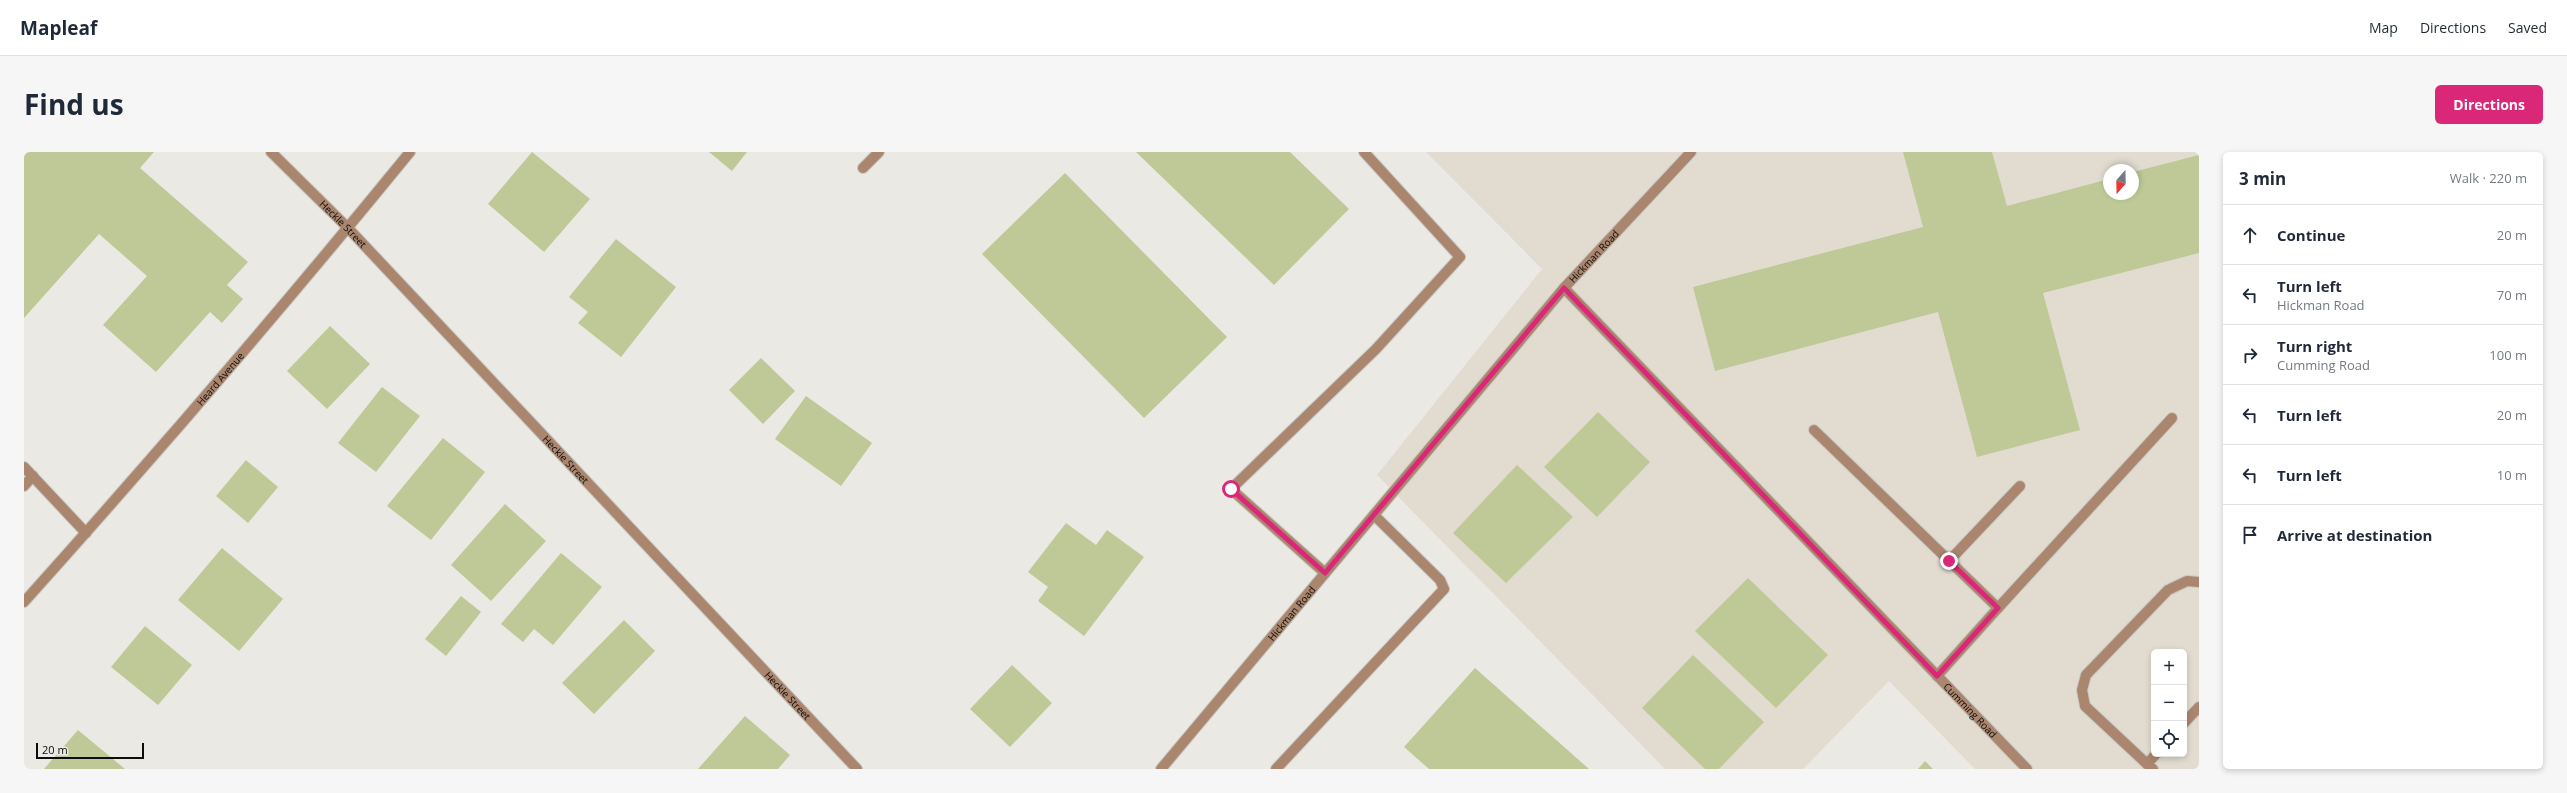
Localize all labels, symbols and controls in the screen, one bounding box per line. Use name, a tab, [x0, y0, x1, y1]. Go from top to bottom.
text: Mapleaf	[20, 15, 97, 41]
text: Map	[2369, 18, 2398, 37]
text: Directions	[2420, 18, 2486, 37]
text: Saved	[2508, 18, 2547, 37]
text: Find us	[24, 85, 124, 123]
button: Directions	[2435, 85, 2543, 124]
north arrow	[2103, 164, 2139, 200]
text: 3 min	[2239, 167, 2286, 190]
text: Walk · 220 m	[2450, 169, 2527, 187]
street label: Heckle Street	[317, 197, 370, 251]
icon: ahead	[2239, 224, 2261, 246]
text: Continue	[2277, 225, 2345, 245]
text: 20 m	[2497, 226, 2527, 244]
street label: Hickman Road	[1566, 227, 1622, 286]
text: Turn left	[2277, 276, 2342, 296]
icon: left	[2239, 284, 2261, 306]
text: 70 m	[2497, 286, 2527, 304]
text: Hickman Road	[2277, 296, 2365, 314]
text: Turn right	[2277, 336, 2352, 356]
icon: right	[2239, 344, 2261, 366]
text: 100 m	[2489, 346, 2527, 364]
street label: Heard Avenue	[193, 349, 247, 409]
text: Cumming Road	[2277, 356, 2370, 374]
icon: left	[2239, 404, 2261, 426]
text: Turn left	[2277, 405, 2342, 425]
text: 20 m	[2497, 406, 2527, 424]
street label: Heckle Street	[539, 432, 592, 487]
icon: left	[2239, 464, 2261, 486]
text: Turn left	[2277, 465, 2342, 485]
text: 10 m	[2497, 466, 2527, 484]
route start	[1222, 480, 1240, 498]
icon: arrive	[2239, 524, 2261, 546]
text: Arrive at destination	[2277, 525, 2432, 545]
route end	[1940, 552, 1958, 570]
street label: Hickman Road	[1264, 583, 1318, 644]
map controls	[2151, 649, 2187, 757]
button: +	[2151, 649, 2187, 685]
street label: Heckle Street	[762, 668, 814, 723]
street label: Cumming Road	[1941, 680, 2000, 741]
button: −	[2151, 685, 2187, 721]
button: locate	[2151, 721, 2187, 757]
scale bar	[36, 741, 144, 760]
text: 20 m	[42, 742, 68, 757]

